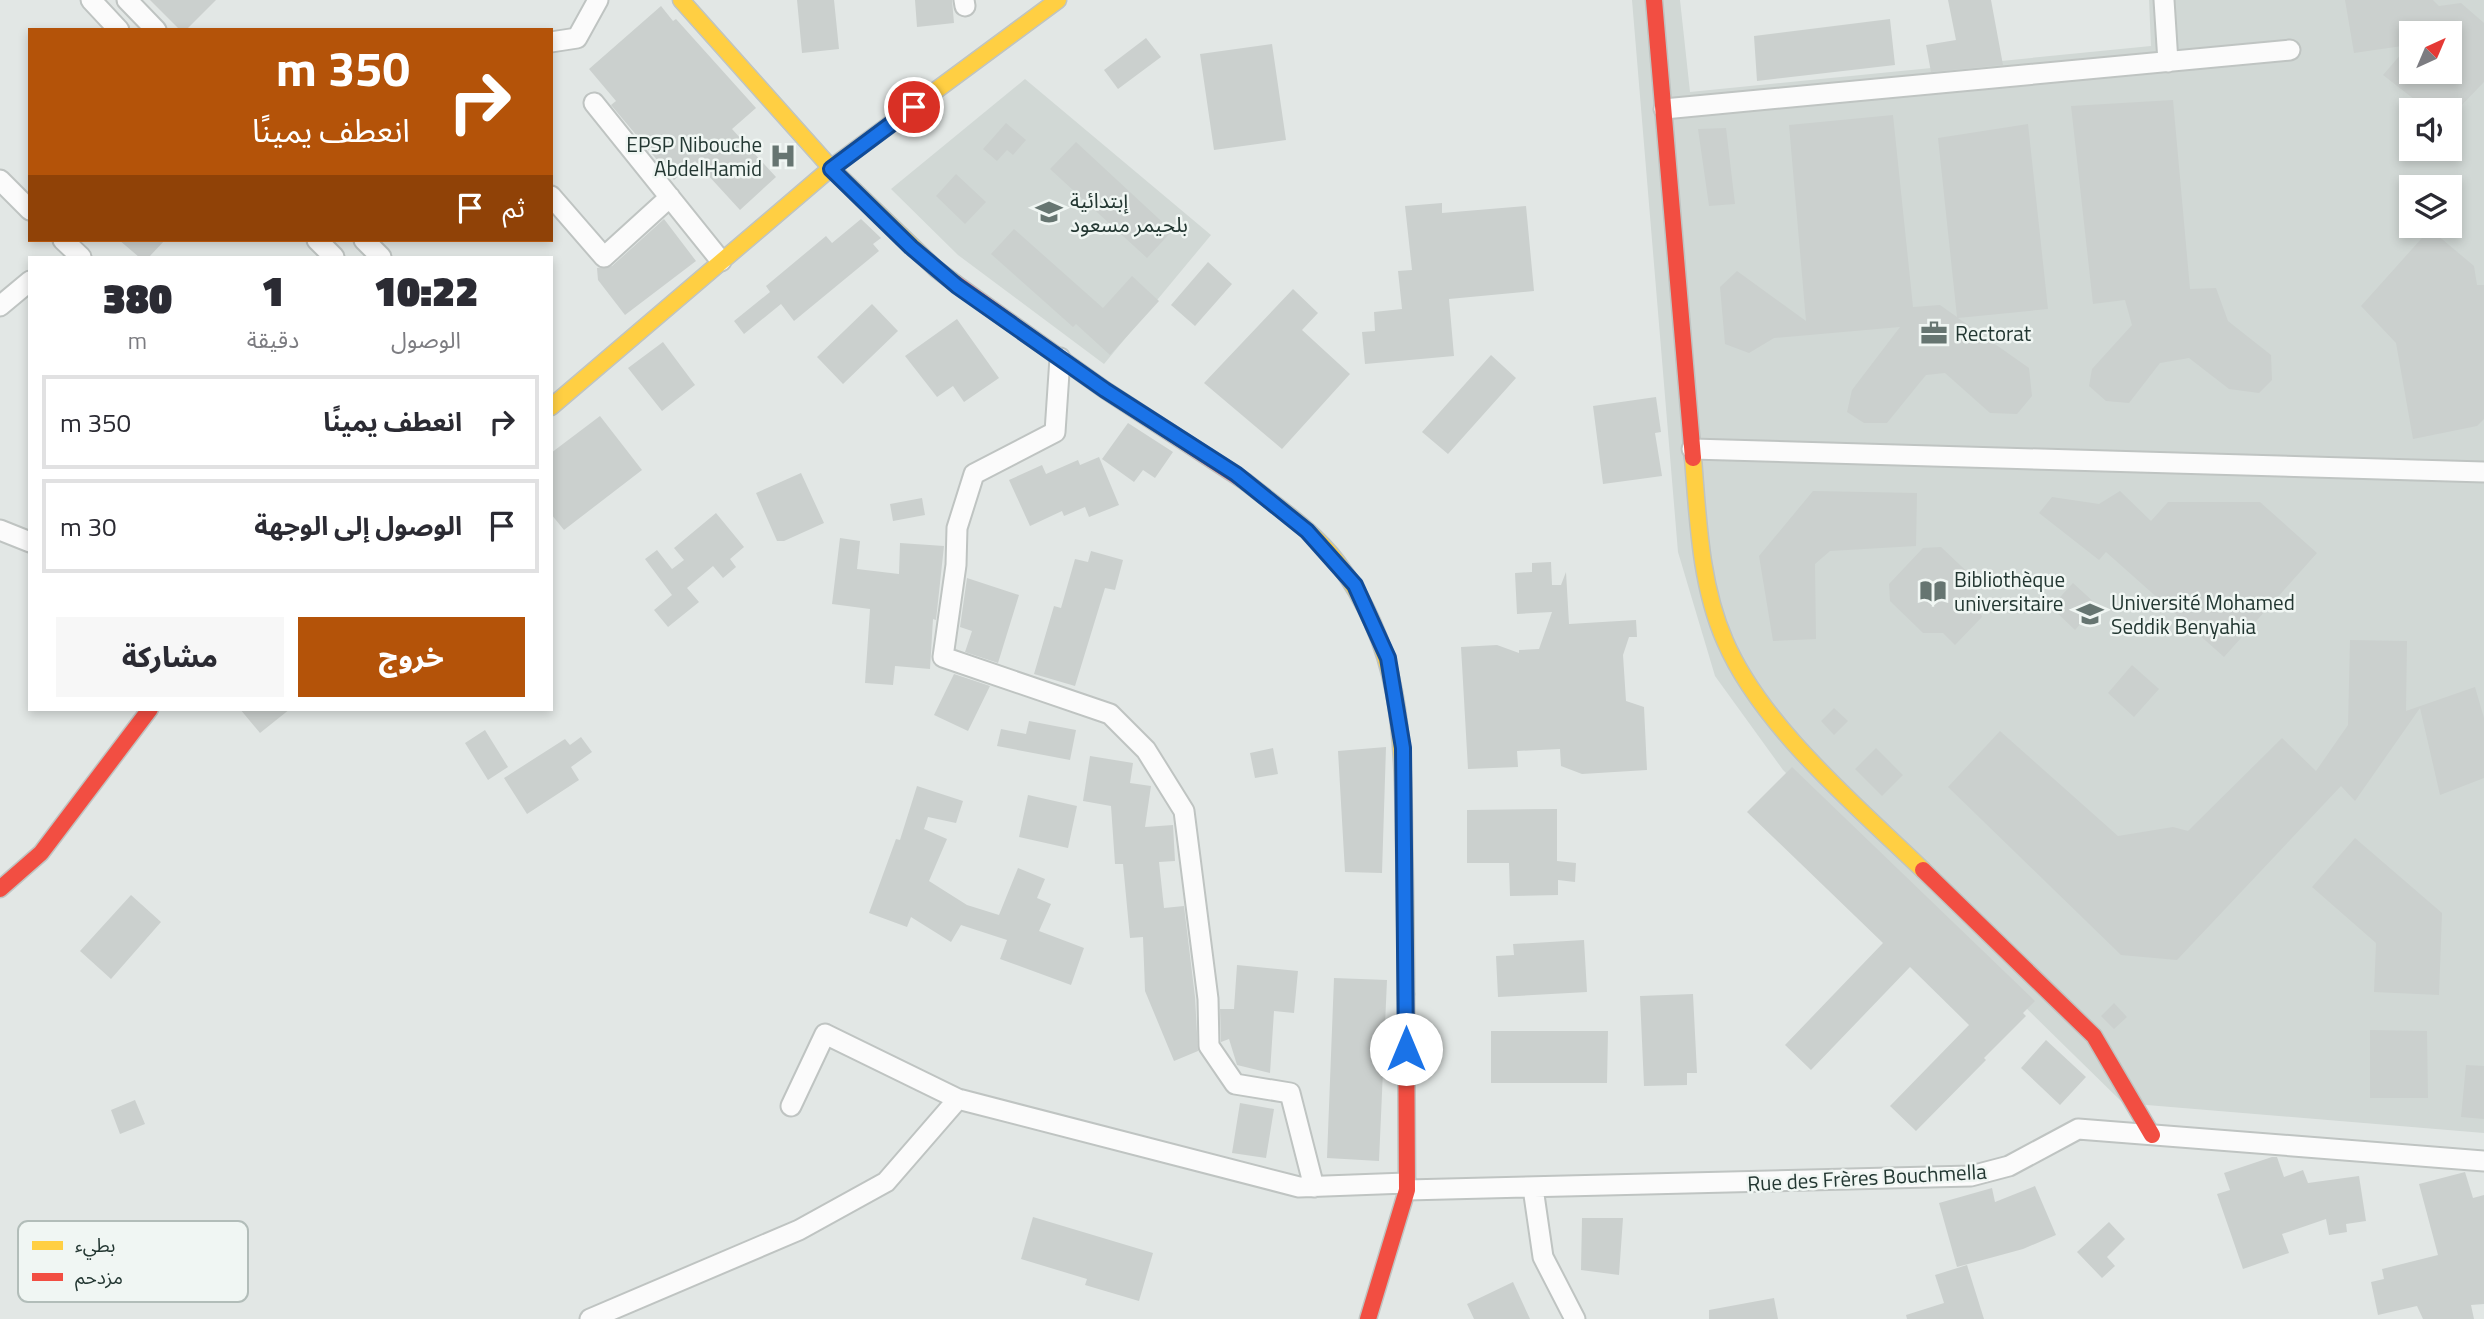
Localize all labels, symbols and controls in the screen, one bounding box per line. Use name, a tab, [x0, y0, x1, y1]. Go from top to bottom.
north arrow	[2399, 21, 2462, 84]
map controls	[2399, 21, 2462, 238]
text: 350 m	[276, 30, 410, 105]
icon: right	[434, 56, 525, 147]
pin	[884, 77, 944, 137]
icon: arrive	[895, 88, 933, 126]
button: sound	[2399, 98, 2462, 161]
text: انعطف يمينًا	[252, 106, 410, 154]
place label: EPSP Nibouche AbdelHamid	[626, 128, 762, 184]
hospital icon: EPSP Nibouche AbdelHamid	[768, 141, 798, 171]
button: layers	[2399, 175, 2462, 238]
place label: إبتدائية بلحيمر مسعود	[1070, 184, 1188, 240]
text: ثم	[503, 188, 525, 227]
icon: arrive	[451, 189, 489, 227]
school or university icon: إبتدائية بلحيمر مسعود	[1034, 197, 1064, 227]
text: 1	[261, 258, 284, 322]
text: 10:22	[374, 258, 478, 322]
text: 380	[103, 265, 172, 329]
place label: Rectorat	[1955, 317, 2032, 349]
office icon: Rectorat	[1919, 318, 1949, 348]
text: دقيقة	[247, 322, 299, 357]
text: الوصول	[391, 322, 461, 357]
text: m	[128, 323, 147, 358]
text: انعطف يمينًا	[323, 402, 462, 441]
text: 350 m	[60, 403, 131, 442]
icon: right	[483, 403, 521, 441]
text: الوصول إلى الوجهة	[254, 506, 462, 545]
text: 30 m	[60, 507, 117, 546]
icon: arrive	[483, 507, 521, 545]
place label: Bibliothèque universitaire	[1954, 563, 2065, 619]
library icon: Bibliothèque universitaire	[1918, 576, 1948, 606]
place label: Université Mohamed Seddik Benyahia	[2111, 586, 2295, 642]
school or university icon: Université Mohamed Seddik Benyahia	[2075, 599, 2105, 629]
button: مشاركة	[56, 617, 284, 697]
button: خروج	[298, 617, 525, 697]
position arrow	[1369, 1012, 1443, 1086]
street label: Rue des Frères Bouchmella	[1746, 1155, 1988, 1199]
legend	[18, 1221, 248, 1302]
text: بطيء	[75, 1230, 115, 1260]
text: مزدحم	[75, 1262, 123, 1292]

